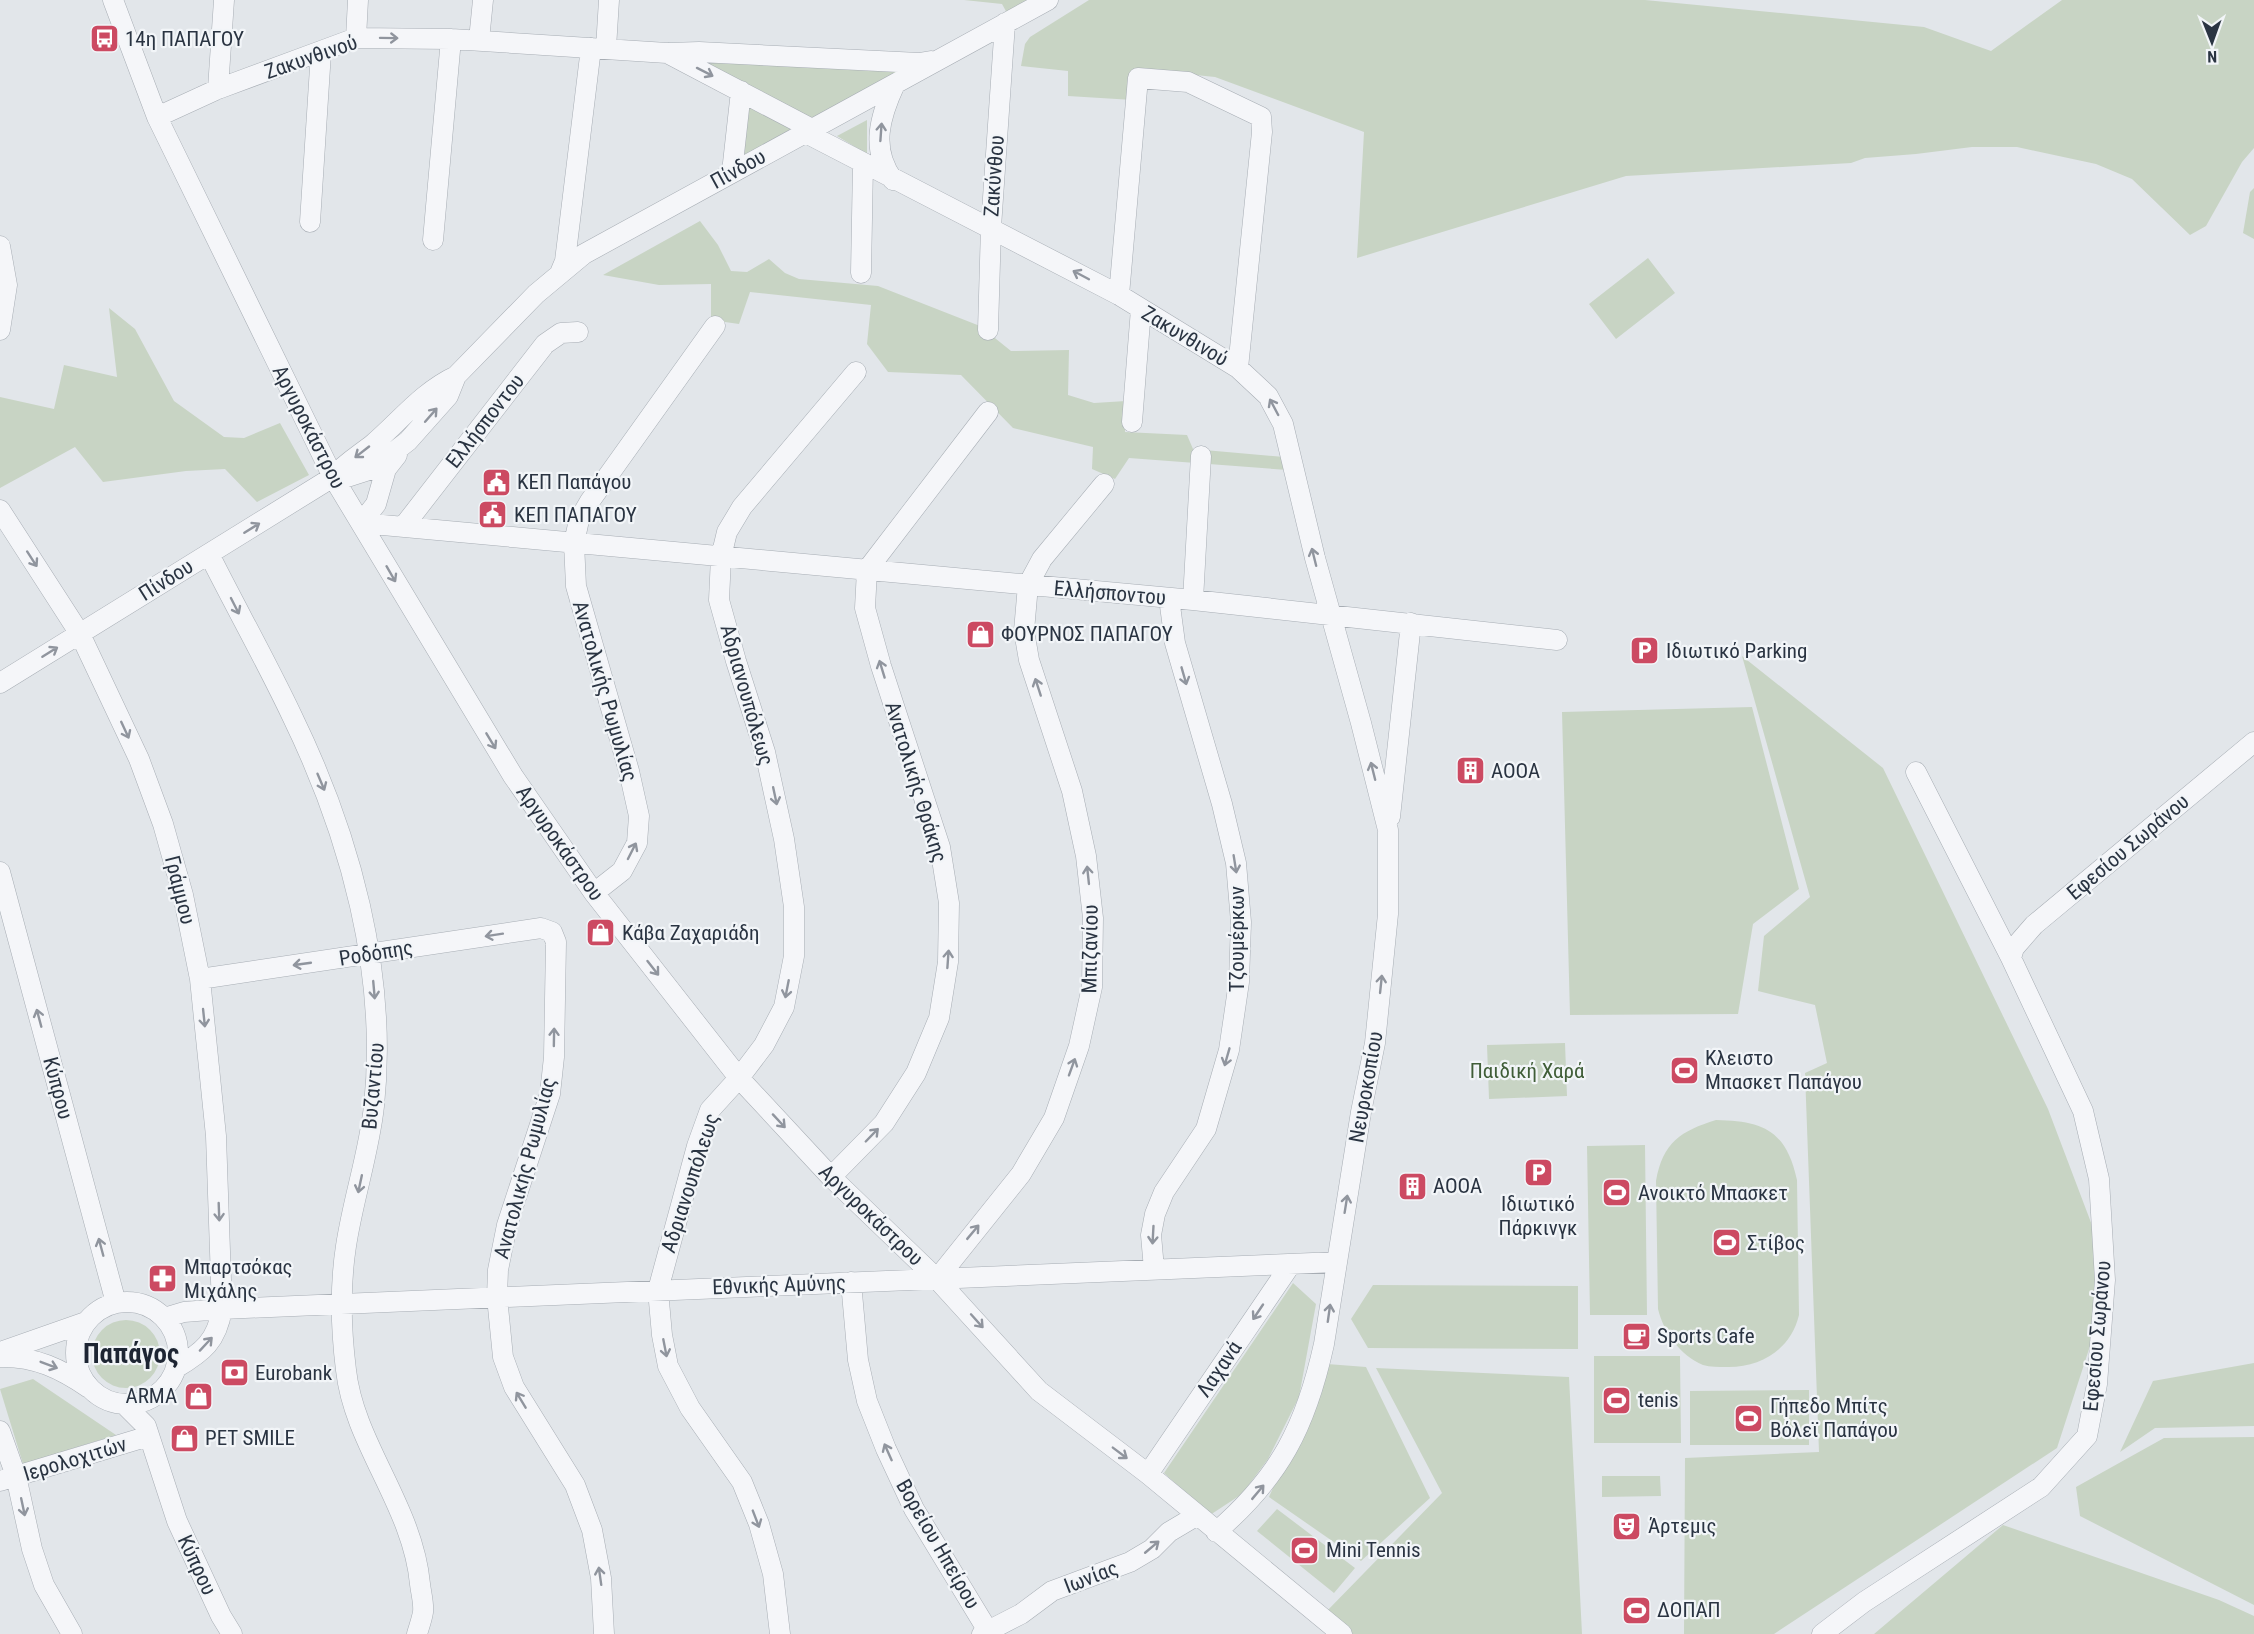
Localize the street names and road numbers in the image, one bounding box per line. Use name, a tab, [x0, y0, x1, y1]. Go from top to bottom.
street label: Ζακυνθινού	[262, 30, 360, 84]
street label: Ζακύνθου	[979, 134, 1009, 218]
street label: Πίνδου	[706, 144, 770, 194]
street label: Ζακυνθινού	[1137, 301, 1233, 371]
street label: Αργυροκάστρου	[268, 361, 350, 493]
street label: Ελλήσποντου	[441, 369, 529, 473]
street label: Πίνδου	[134, 554, 198, 606]
street label: Ελλήσποντου	[1053, 576, 1167, 610]
street label: Ανατολικής Ρωμυλίας	[568, 598, 642, 784]
street label: Αδριανουπόλεως	[715, 622, 779, 768]
street label: Ανατολικής Θράκης	[880, 699, 952, 865]
street label: Αργυροκάστρου	[511, 781, 609, 905]
street label: Εφεσίου Σωράνου	[2062, 789, 2194, 905]
street label: Γράμμου	[160, 853, 200, 927]
street label: Τζουμέρκων	[1225, 886, 1249, 992]
street label: Μπιζανίου	[1077, 904, 1103, 994]
street label: Ροδόπης	[337, 935, 415, 971]
street label: Νευροκοπίου	[1344, 1029, 1388, 1145]
street label: Βυζαντίου	[357, 1042, 389, 1130]
street label: Κύπρου	[38, 1054, 78, 1122]
street label: Ανατολικής Ρωμυλίας	[489, 1075, 561, 1261]
street label: Αδριανουπόλεως	[656, 1110, 724, 1256]
street label: Αργυροκάστρου	[814, 1159, 928, 1271]
street label: Εφεσίου Σωράνου	[2078, 1260, 2116, 1412]
street label: Εθνικής Αμύνης	[712, 1271, 846, 1299]
street label: Λαχανά	[1192, 1336, 1247, 1402]
street label: Ιερολοχιτών	[21, 1432, 129, 1486]
street label: Βορείου Ηπείρου	[891, 1475, 985, 1613]
street label: Κύπρου	[173, 1531, 221, 1599]
street label: Ιωνίας	[1061, 1556, 1121, 1598]

